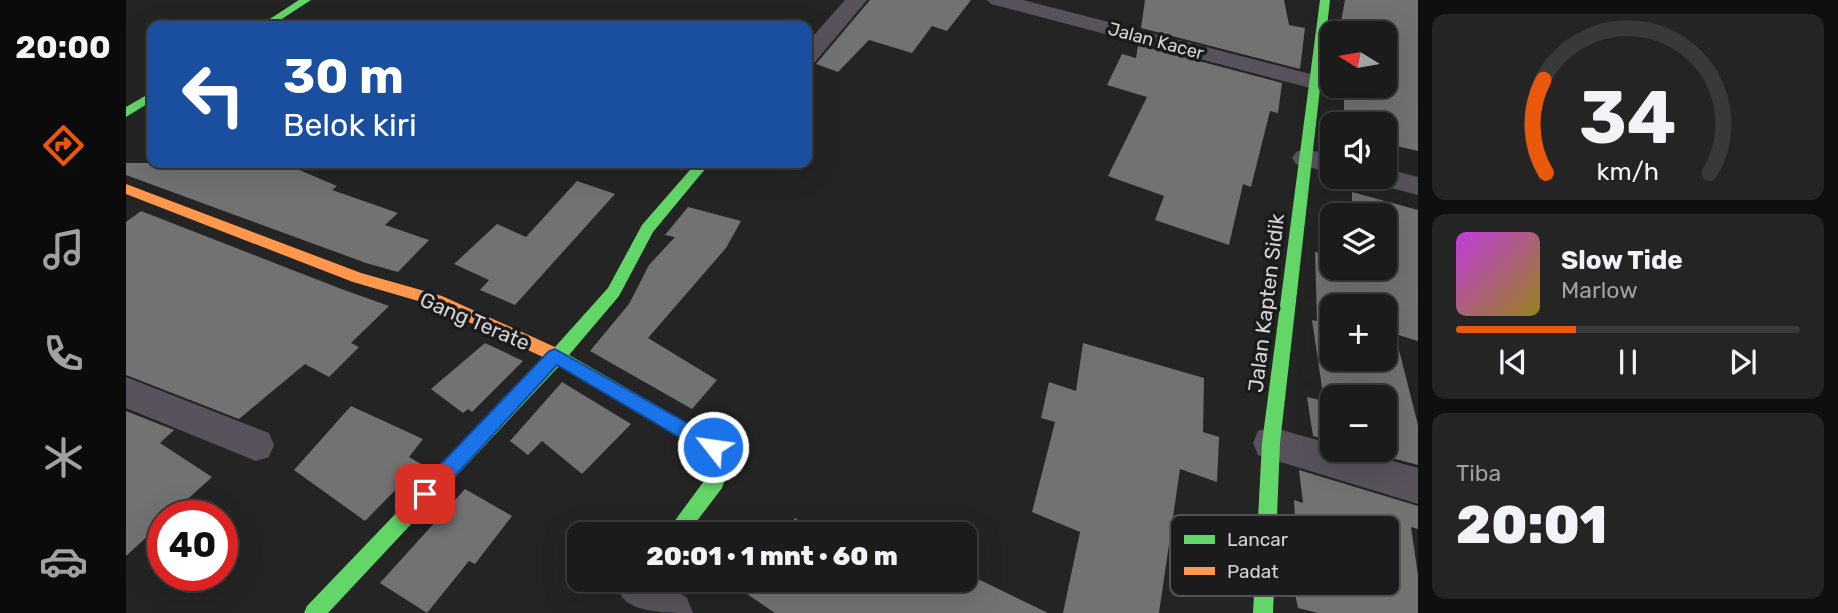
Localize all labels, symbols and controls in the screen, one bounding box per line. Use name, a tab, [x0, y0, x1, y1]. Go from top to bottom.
street label: Jalan Kacer	[1106, 18, 1207, 64]
north arrow	[1320, 21, 1396, 98]
map controls	[1320, 21, 1397, 462]
text: 20:00	[15, 28, 111, 66]
text: 30 m	[283, 47, 404, 105]
icon: left	[168, 49, 259, 140]
text: 34	[1579, 75, 1677, 161]
text: Belok kiri	[283, 106, 417, 144]
button: sound	[1320, 112, 1397, 189]
icon: directions	[39, 121, 88, 170]
text: km/h	[1597, 157, 1659, 186]
button: layers	[1320, 203, 1397, 280]
street label: Jalan Kapten Sidik	[1243, 212, 1289, 394]
icon: music	[39, 225, 88, 274]
text: Slow Tide	[1561, 245, 1683, 276]
text: Marlow	[1561, 276, 1638, 304]
street label: Gang Terate	[416, 287, 534, 355]
button: +	[1320, 294, 1397, 371]
icon: phone	[39, 329, 88, 378]
icon: previous	[1494, 343, 1532, 381]
icon: pause	[1609, 343, 1647, 381]
icon: next	[1724, 343, 1762, 381]
button: −	[1320, 385, 1397, 462]
position arrow	[676, 410, 750, 484]
icon: climate	[39, 433, 88, 482]
text: Tiba	[1456, 459, 1501, 487]
pin	[395, 464, 455, 524]
icon: arrive	[406, 475, 444, 513]
text: 20:01	[1456, 494, 1607, 556]
speed limit sign: 40	[147, 500, 238, 591]
legend	[1170, 515, 1400, 596]
text: Lancar	[1227, 528, 1289, 551]
icon: car	[39, 537, 88, 586]
text: 20:01 · 1 mnt · 60 m	[646, 541, 898, 572]
text: Padat	[1227, 560, 1279, 583]

